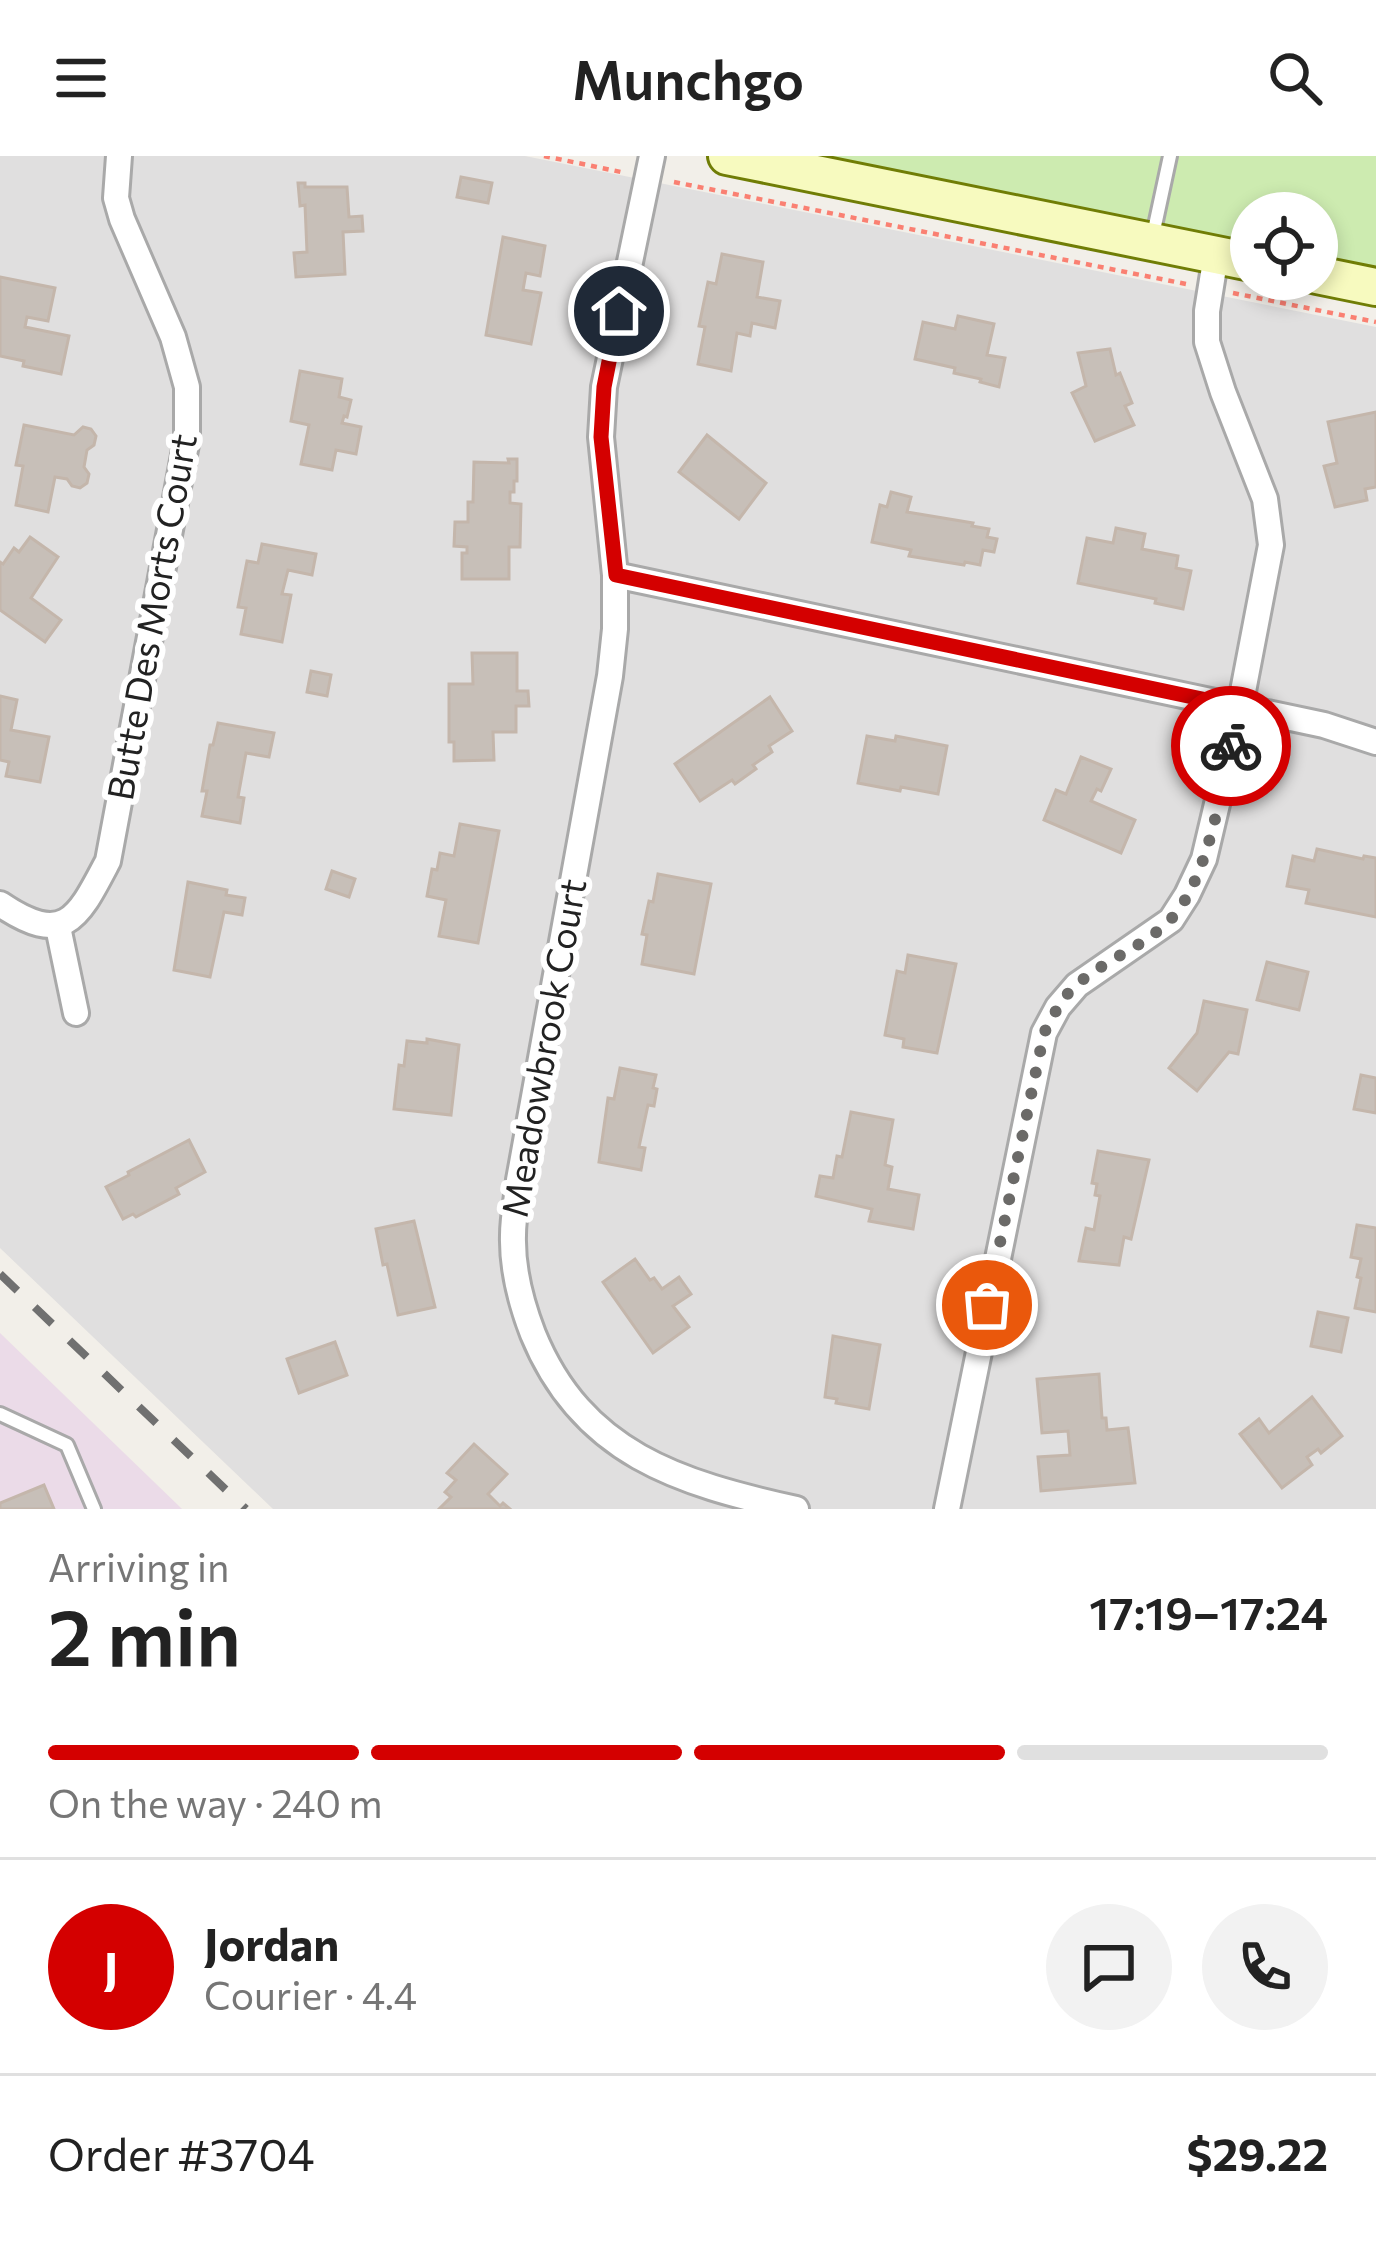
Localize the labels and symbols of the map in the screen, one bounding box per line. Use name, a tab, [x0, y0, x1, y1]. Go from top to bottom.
pin	[568, 260, 670, 362]
street label: Butte Des Morts Court	[96, 430, 204, 803]
courier	[1171, 686, 1291, 806]
street label: Meadowbrook Court	[491, 875, 593, 1220]
pin	[936, 1254, 1038, 1356]

